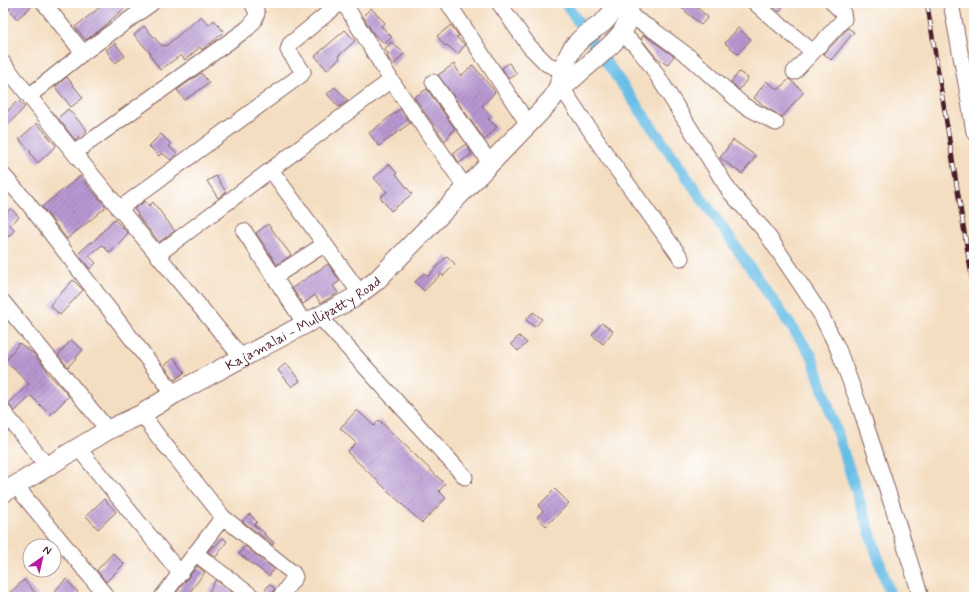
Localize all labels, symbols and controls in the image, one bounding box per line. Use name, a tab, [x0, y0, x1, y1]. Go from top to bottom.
street label: Kajamalai - Mullipatty Road	[222, 272, 385, 375]
north arrow	[22, 538, 62, 578]
text: N	[40, 543, 54, 558]

